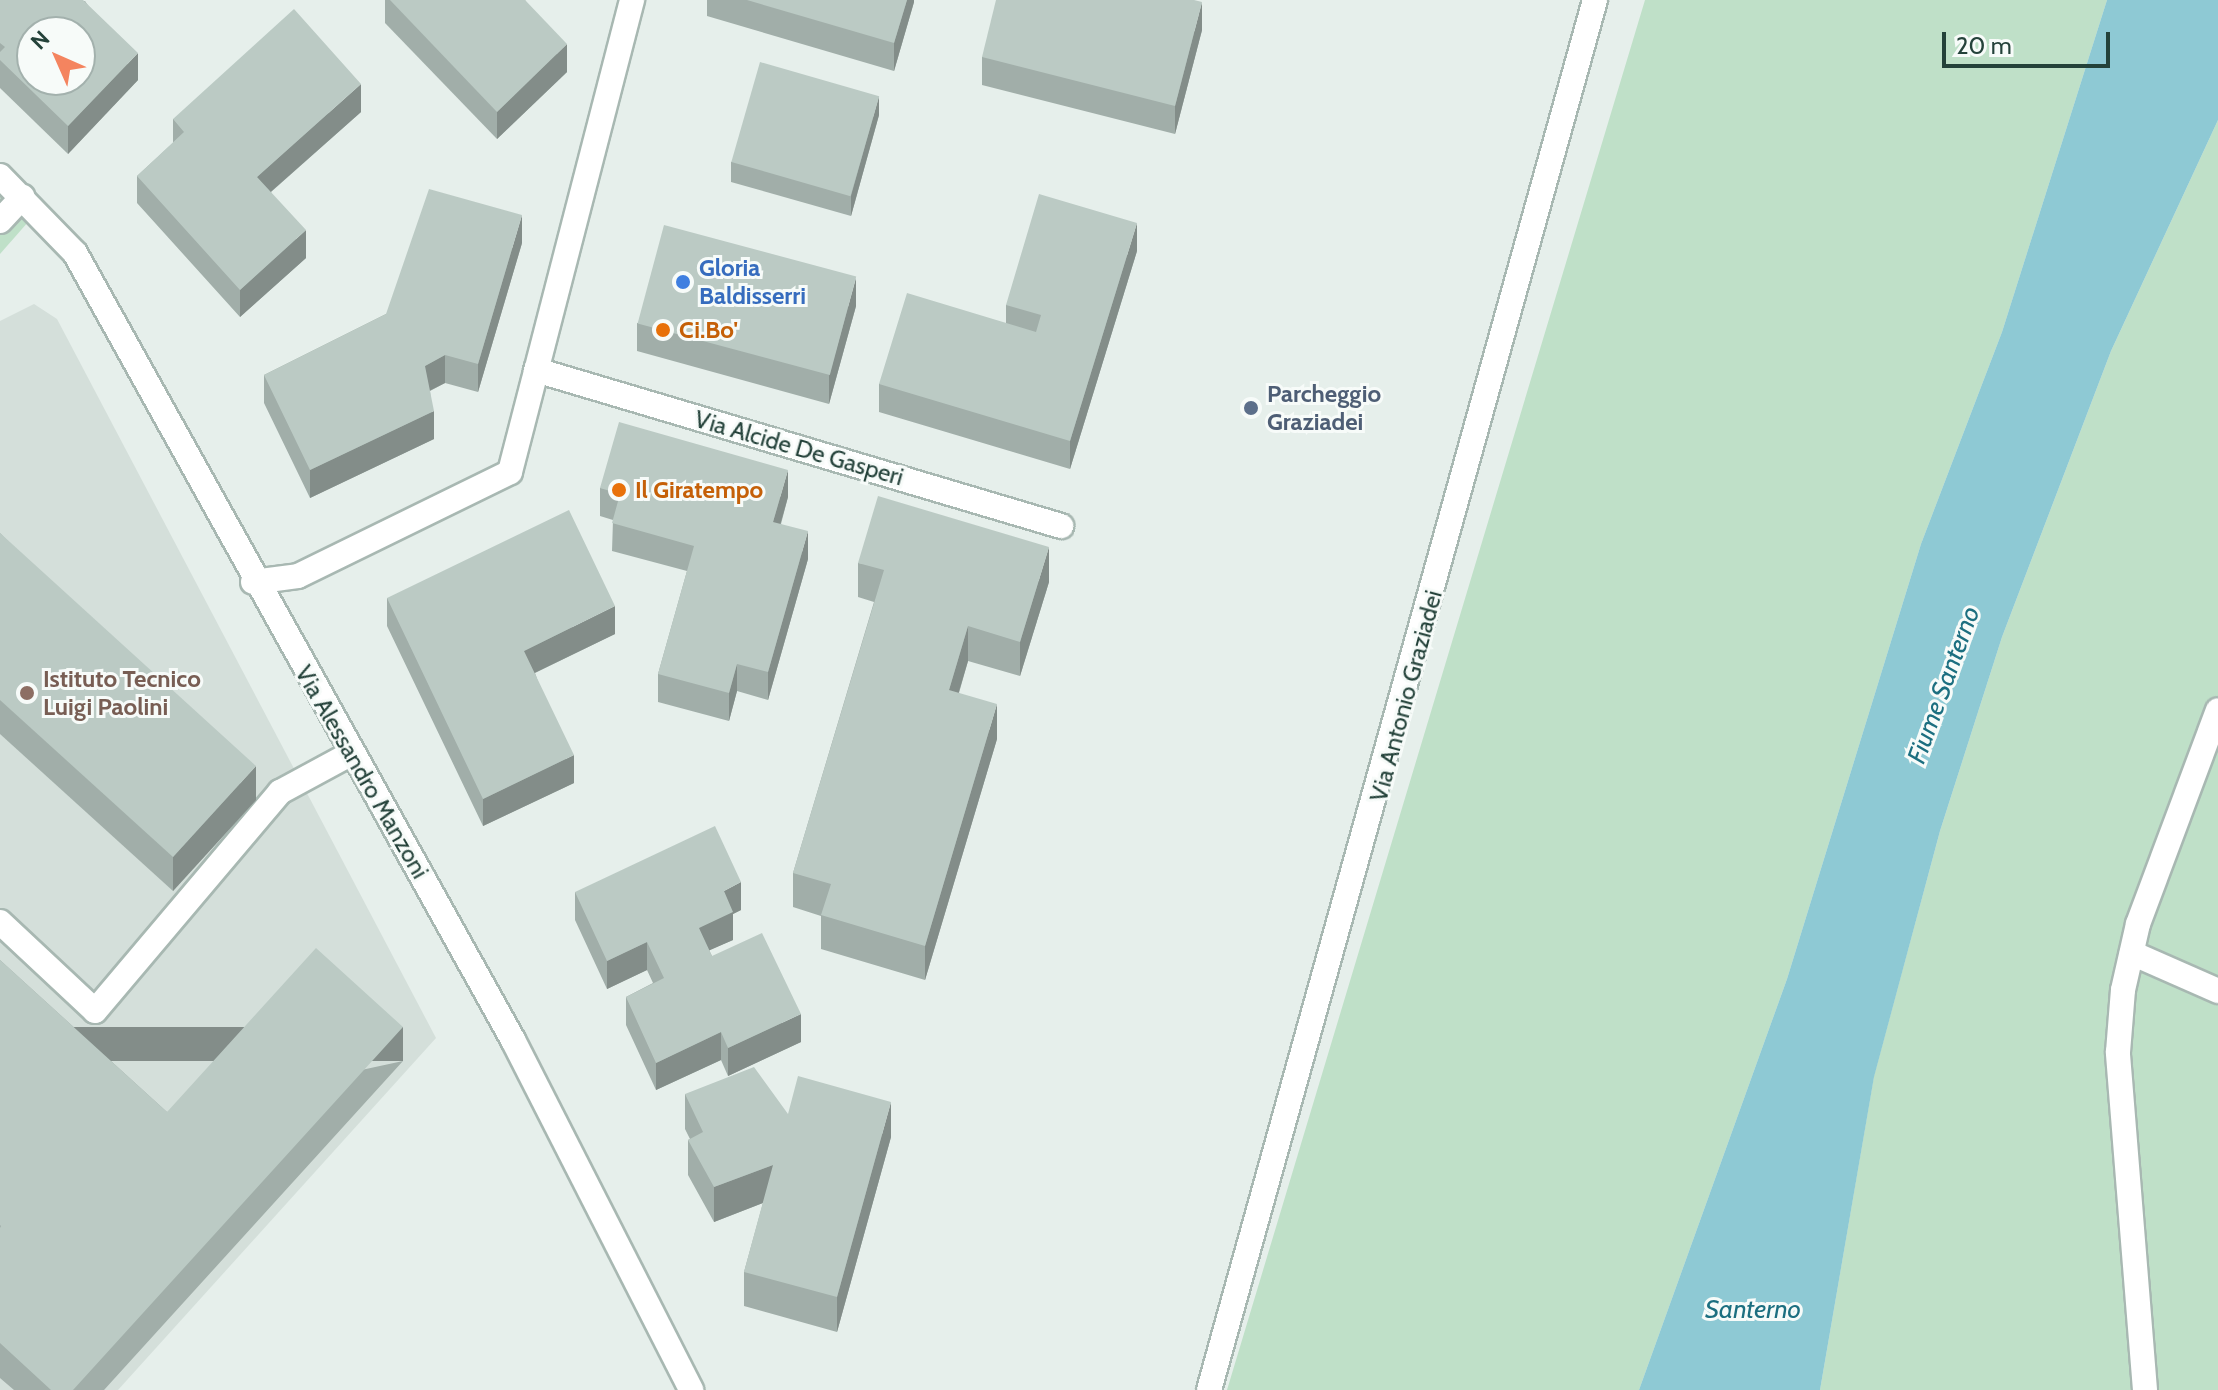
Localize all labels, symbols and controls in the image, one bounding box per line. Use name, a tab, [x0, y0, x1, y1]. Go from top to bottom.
north arrow	[16, 16, 96, 96]
scale bar	[1946, 16, 2114, 66]
text: N	[25, 25, 55, 55]
text: 20 m	[1956, 31, 2012, 60]
place label: Gloria Baldisserri	[699, 254, 806, 310]
marker: Gloria Baldisserri	[674, 273, 692, 291]
place label: Ci.Bo'	[679, 316, 738, 344]
marker: Ci.Bo'	[654, 321, 672, 339]
place label: Parcheggio Graziadei	[1267, 380, 1381, 436]
marker: Parcheggio Graziadei	[1242, 399, 1260, 417]
street label: Via Alcide De Gasperi	[691, 404, 907, 492]
place label: Il Giratempo	[635, 476, 763, 504]
marker: Il Giratempo	[610, 481, 628, 499]
street label: Via Antonio Graziadei	[1364, 587, 1448, 805]
water label: Fiume Santerno	[1901, 602, 1987, 768]
street label: Via Alessandro Manzoni	[289, 660, 435, 884]
place label: Istituto Tecnico Luigi Paolini	[43, 665, 201, 721]
marker: Istituto Tecnico Luigi Paolini	[18, 684, 36, 702]
water label: Santerno	[1705, 1294, 1801, 1326]

